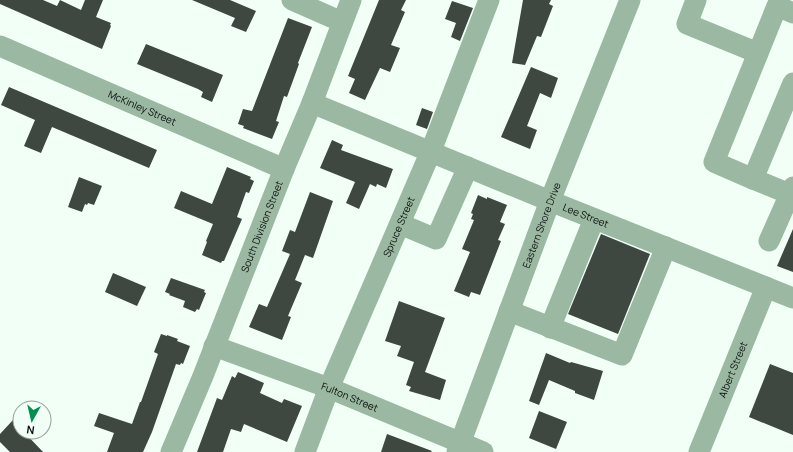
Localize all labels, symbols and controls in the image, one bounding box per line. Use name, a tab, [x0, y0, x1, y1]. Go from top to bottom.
street label: McKinley Street	[106, 87, 179, 129]
street label: South Division Street	[237, 179, 286, 274]
street label: Eastern Shore Drive	[519, 180, 564, 270]
street label: Spruce Street	[379, 194, 418, 259]
street label: Lee Street	[561, 200, 611, 231]
street label: Albert Street	[715, 339, 750, 400]
street label: Fulton Street	[319, 379, 380, 415]
north arrow	[12, 400, 52, 440]
text: N	[25, 422, 35, 438]

